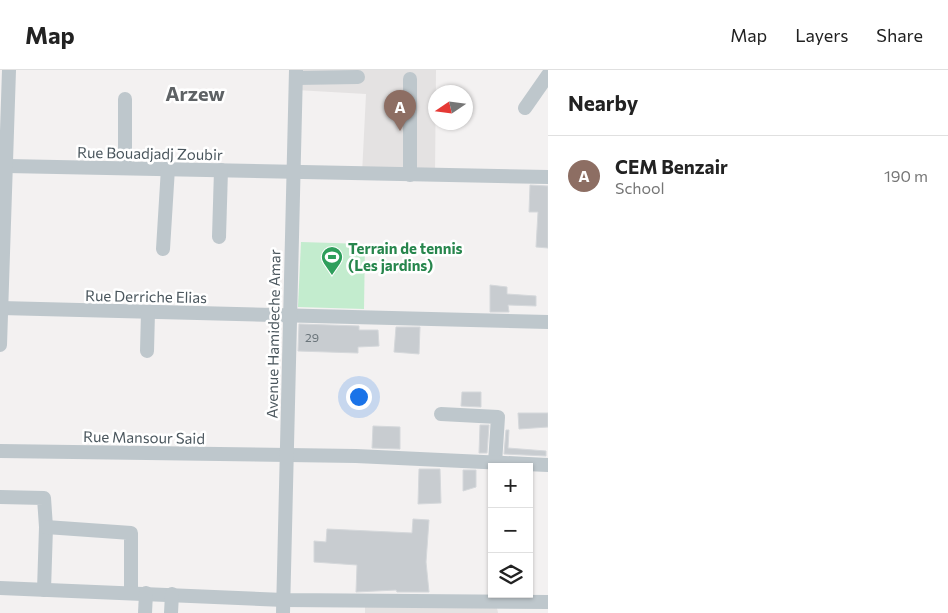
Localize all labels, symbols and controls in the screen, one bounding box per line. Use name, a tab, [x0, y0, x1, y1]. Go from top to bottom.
text: Map	[25, 20, 75, 49]
text: Map	[730, 24, 767, 46]
text: Layers	[795, 24, 848, 46]
text: Share	[876, 24, 923, 46]
district label: Arzew	[165, 81, 225, 105]
north arrow	[428, 85, 473, 130]
pin: A	[384, 90, 416, 131]
text: Nearby	[568, 90, 638, 115]
street label: Rue Bouadjadj Zoubir	[77, 143, 223, 163]
text: CEM Benzair	[615, 155, 728, 178]
text: A	[578, 166, 590, 185]
text: 190 m	[884, 166, 928, 185]
text: School	[615, 178, 665, 197]
place label: Terrain de tennis (Les jardins)	[348, 239, 463, 274]
sports icon: Terrain de tennis (Les jardins)	[320, 245, 344, 276]
street label: Avenue Hamideche Amar	[263, 249, 283, 419]
street label: Rue Derriche Elias	[85, 286, 207, 306]
house number: 29	[305, 330, 319, 344]
your location	[346, 384, 372, 410]
street label: Rue Mansour Said	[83, 427, 205, 447]
map controls	[488, 463, 533, 598]
button: +	[488, 463, 533, 508]
button: −	[488, 508, 533, 553]
button: layers	[488, 553, 533, 598]

